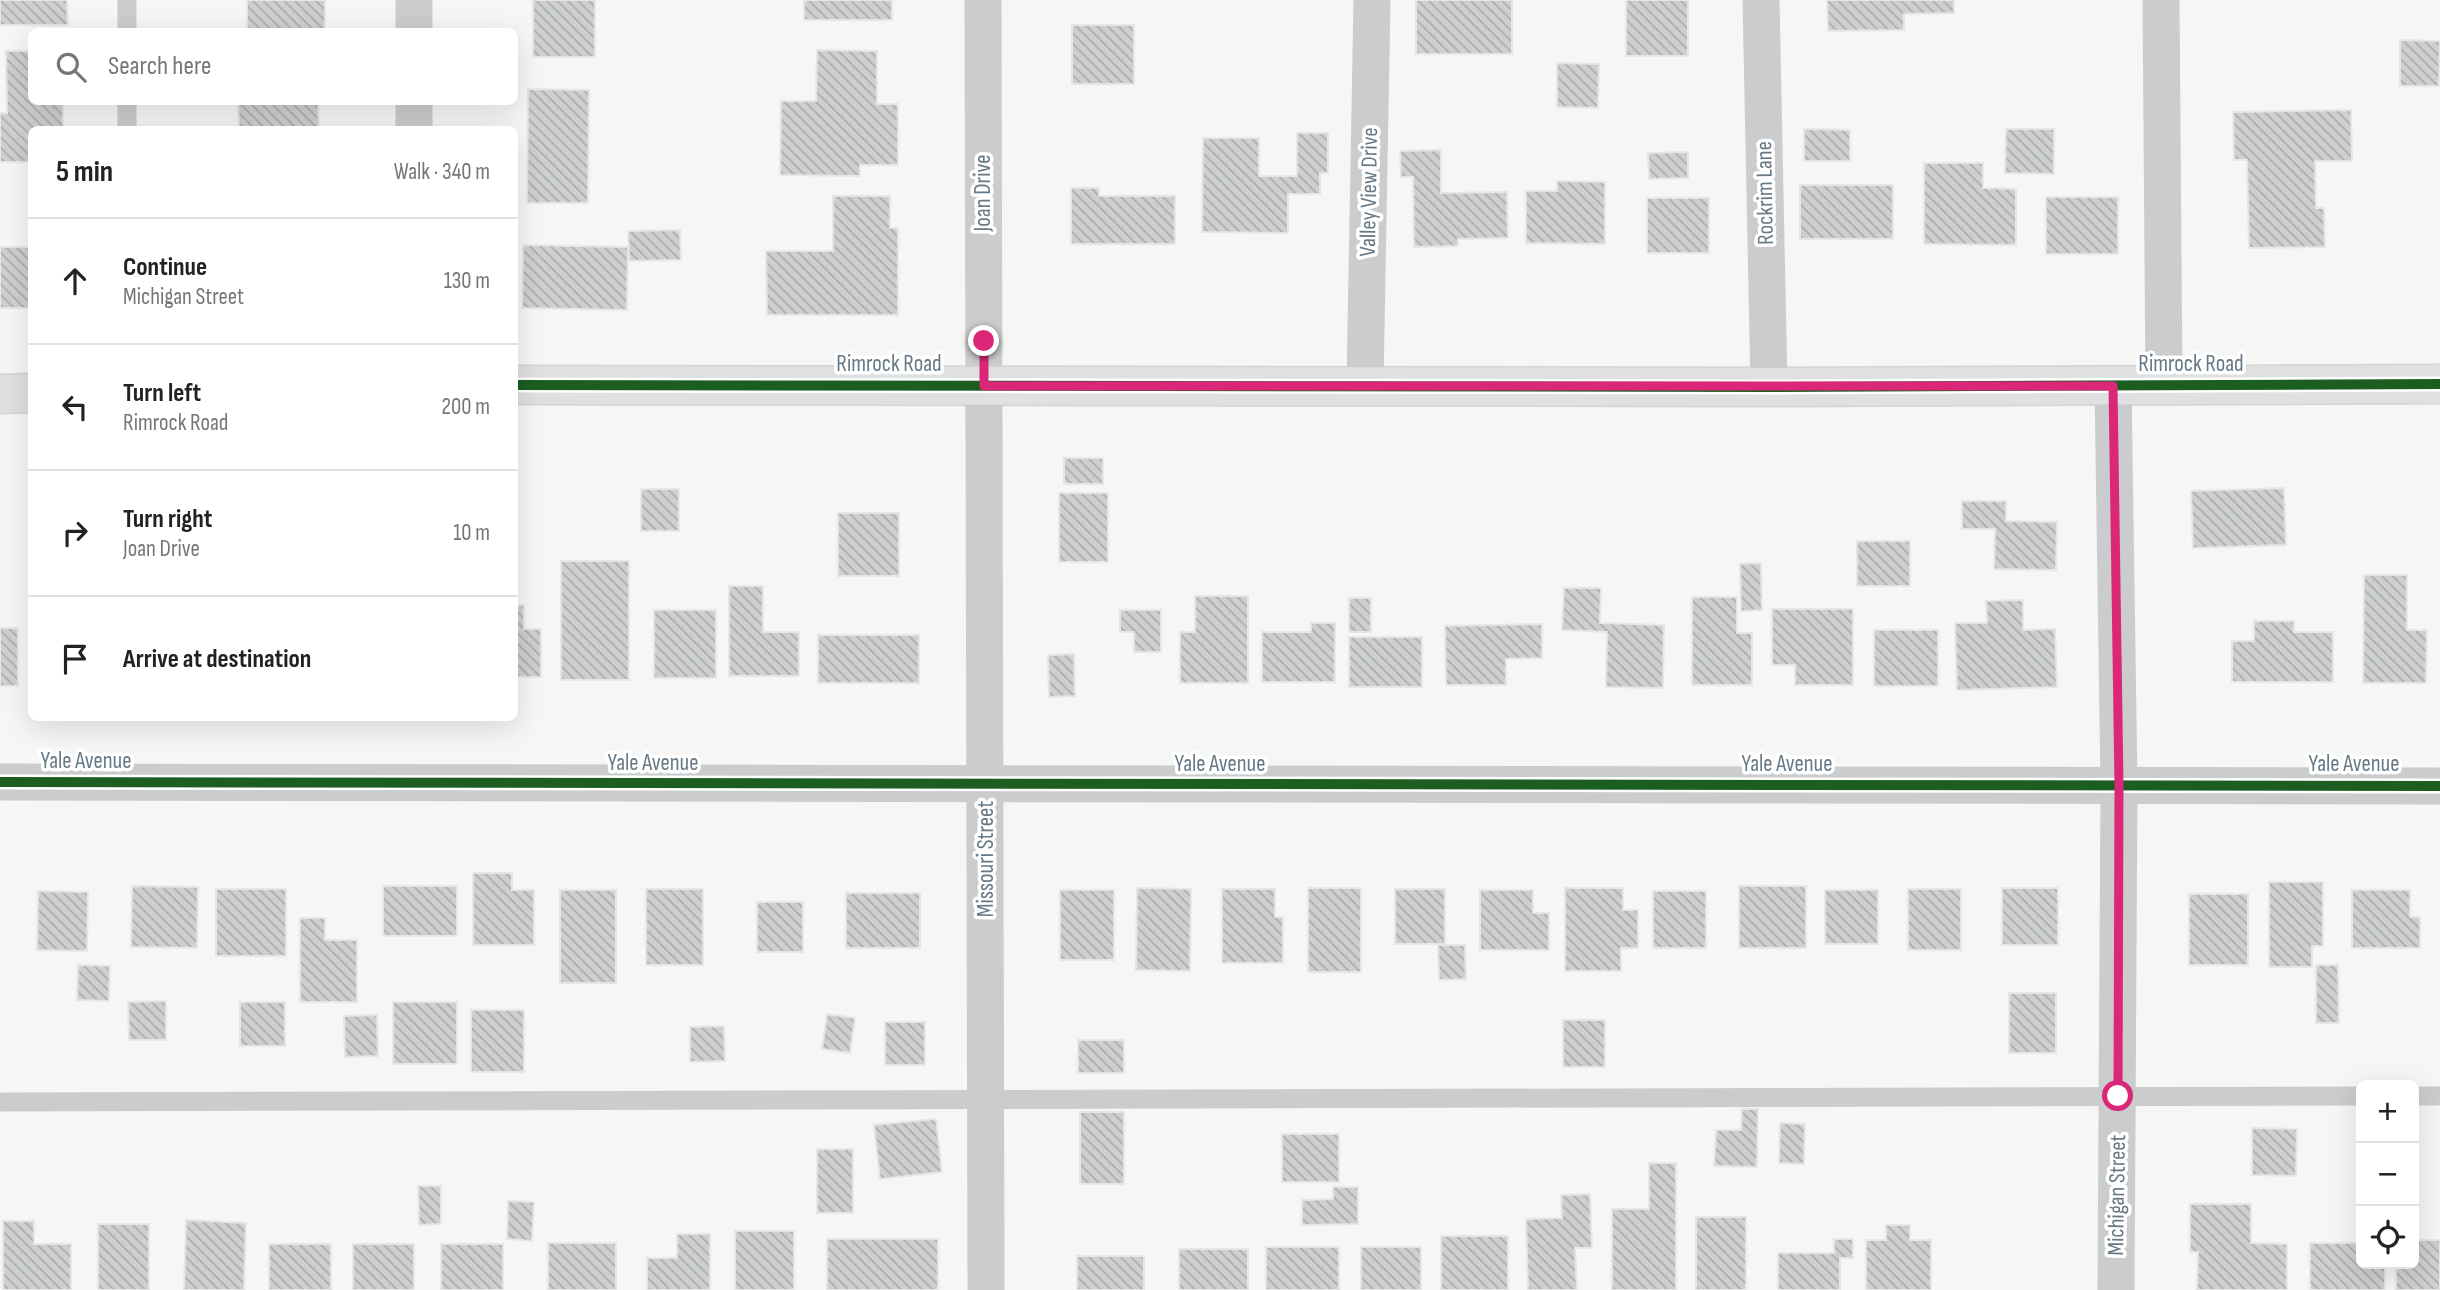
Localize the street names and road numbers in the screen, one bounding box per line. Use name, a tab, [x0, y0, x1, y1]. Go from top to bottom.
street label: Valley View Drive	[1354, 127, 1384, 257]
street label: Rockrim Lane	[1750, 141, 1780, 245]
street label: Joan Drive	[969, 155, 997, 232]
street label: Rimrock Road	[836, 350, 942, 378]
street label: Rimrock Road	[2138, 350, 2244, 378]
street label: Yale Avenue	[41, 747, 131, 775]
street label: Yale Avenue	[608, 749, 698, 777]
street label: Yale Avenue	[1175, 750, 1265, 778]
street label: Yale Avenue	[1742, 750, 1832, 778]
street label: Yale Avenue	[2309, 750, 2399, 778]
street label: Missouri Street	[972, 801, 1000, 917]
street label: Michigan Street	[2102, 1134, 2132, 1256]

